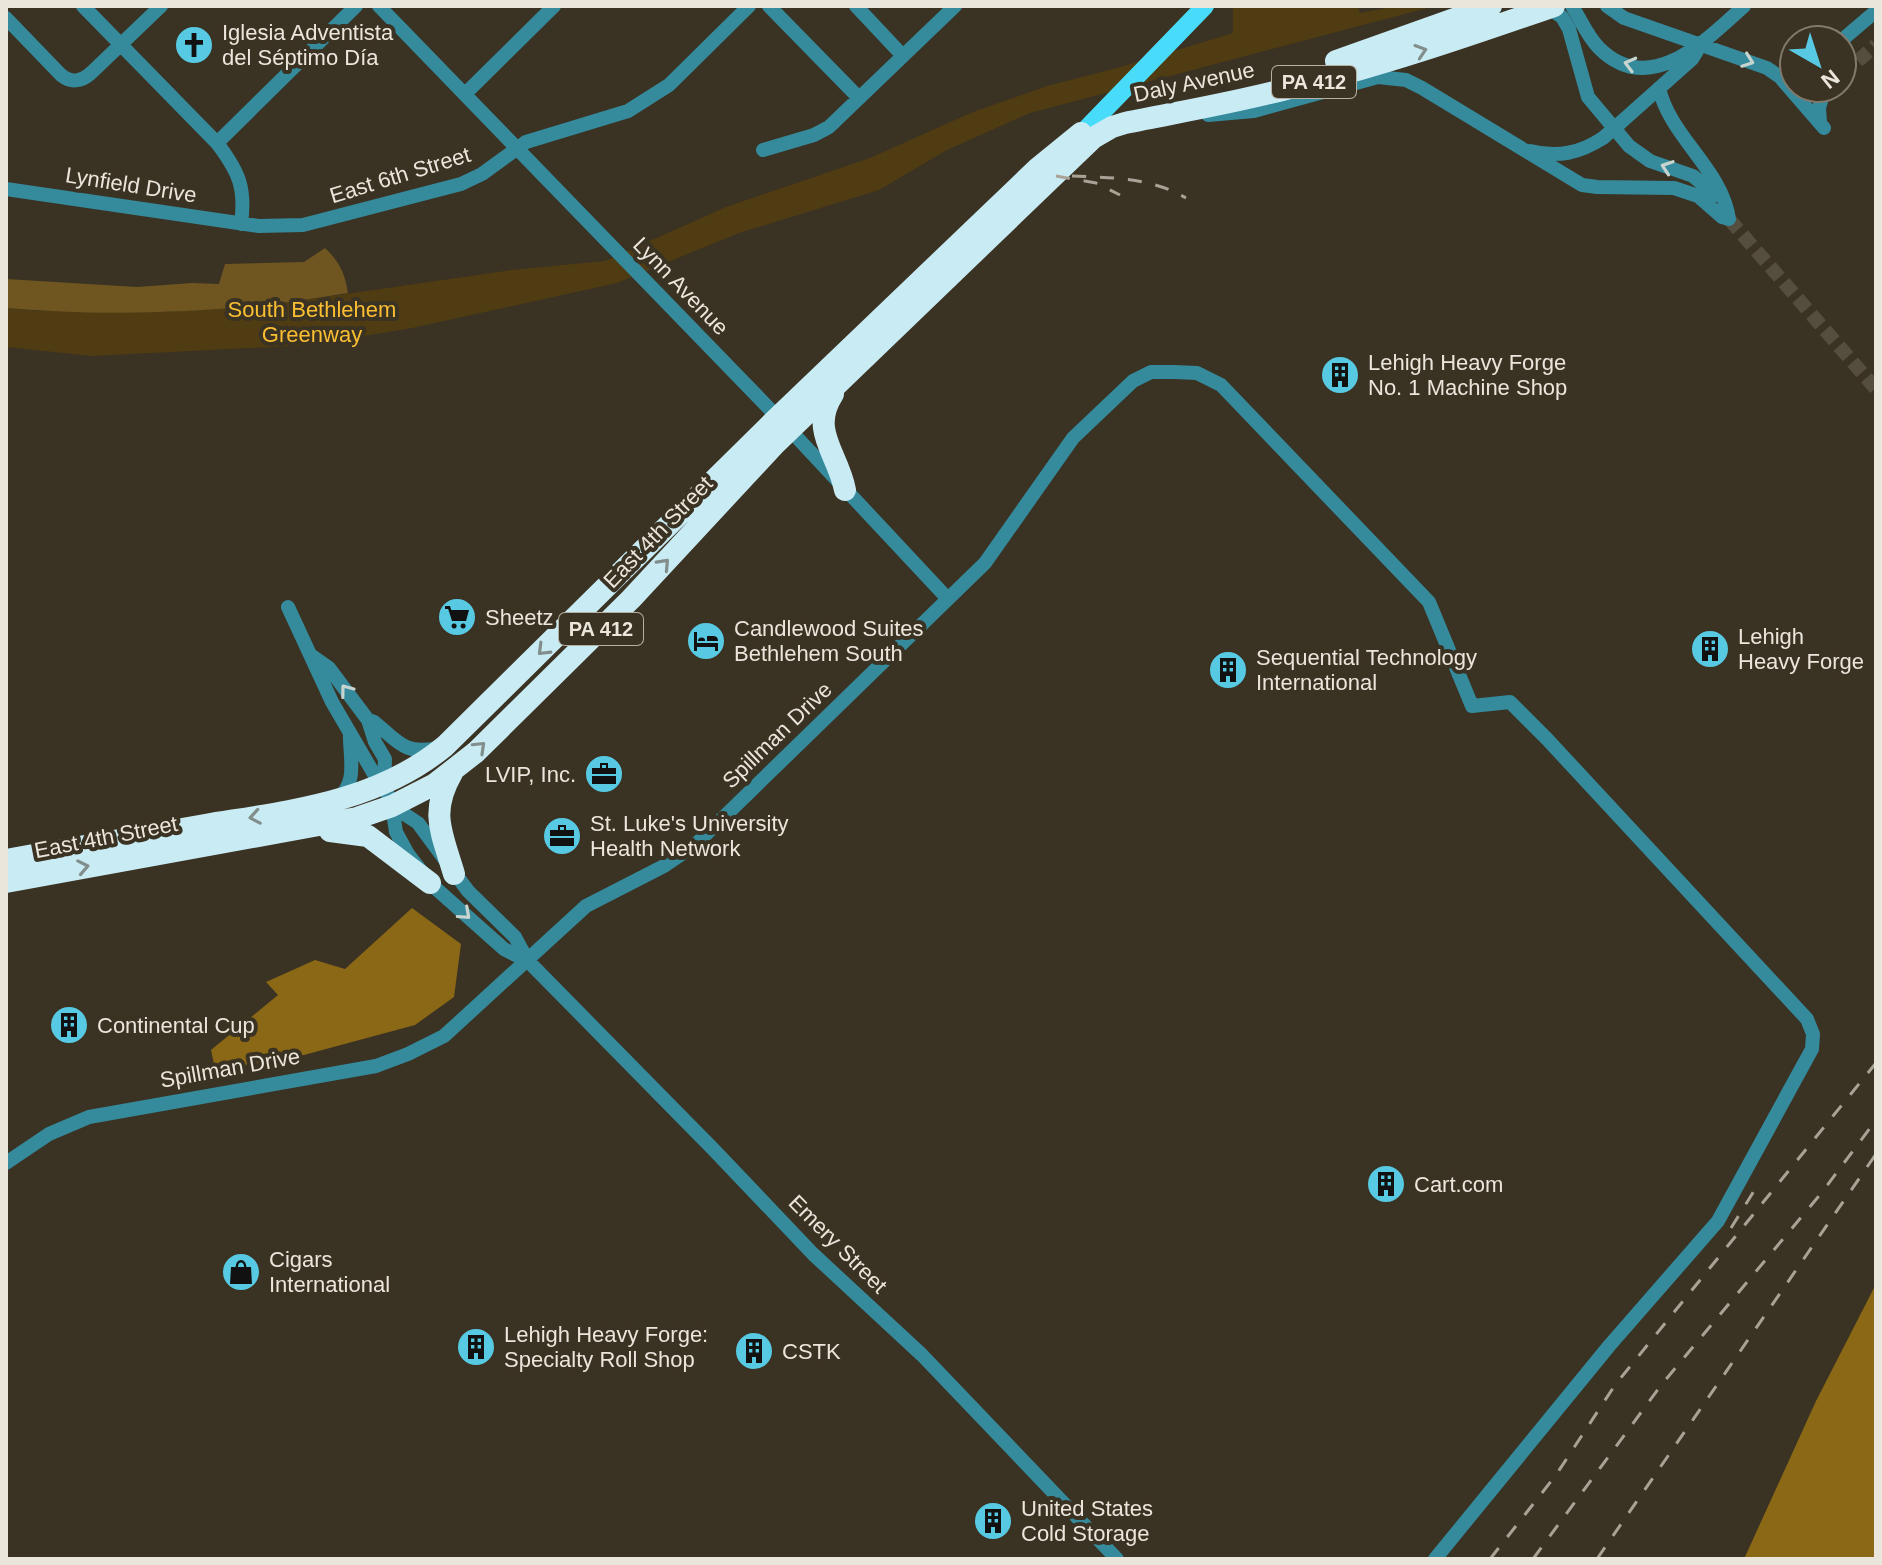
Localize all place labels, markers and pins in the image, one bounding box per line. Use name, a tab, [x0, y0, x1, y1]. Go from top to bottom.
place label: Iglesia Adventista del Séptimo Día	[222, 20, 394, 70]
church icon: Iglesia Adventista del Séptimo Día	[173, 24, 215, 66]
place label: Lehigh Heavy Forge No. 1 Machine Shop	[1368, 350, 1567, 400]
building icon: Lehigh Heavy Forge No. 1 Machine Shop	[1319, 354, 1361, 396]
supermarket icon: Sheetz	[436, 596, 478, 638]
place label: Sheetz	[485, 605, 554, 630]
place label: Candlewood Suites Bethlehem South	[734, 616, 924, 666]
hotel icon: Candlewood Suites Bethlehem South	[685, 620, 727, 662]
place label: Lehigh Heavy Forge	[1738, 624, 1864, 674]
building icon: Lehigh Heavy Forge	[1689, 628, 1731, 670]
place label: Sequential Technology International	[1256, 645, 1477, 695]
building icon: Sequential Technology International	[1207, 649, 1249, 691]
office icon: LVIP, Inc.	[583, 753, 625, 795]
place label: LVIP, Inc.	[485, 762, 576, 787]
place label: St. Luke's University Health Network	[590, 811, 789, 861]
office icon: St. Luke's University Health Network	[541, 815, 583, 857]
building icon: Continental Cup	[48, 1004, 90, 1046]
place label: Continental Cup	[97, 1013, 255, 1038]
building icon: Cart.com	[1365, 1163, 1407, 1205]
place label: Cart.com	[1414, 1172, 1503, 1197]
place label: Cigars International	[269, 1247, 390, 1297]
shop icon: Cigars International	[220, 1251, 262, 1293]
place label: Lehigh Heavy Forge: Specialty Roll Shop	[504, 1322, 708, 1372]
building icon: Lehigh Heavy Forge: Specialty Roll Shop	[455, 1326, 497, 1368]
building icon: CSTK	[733, 1330, 775, 1372]
place label: CSTK	[782, 1339, 841, 1364]
place label: United States Cold Storage	[1021, 1496, 1153, 1546]
building icon: United States Cold Storage	[972, 1500, 1014, 1542]

